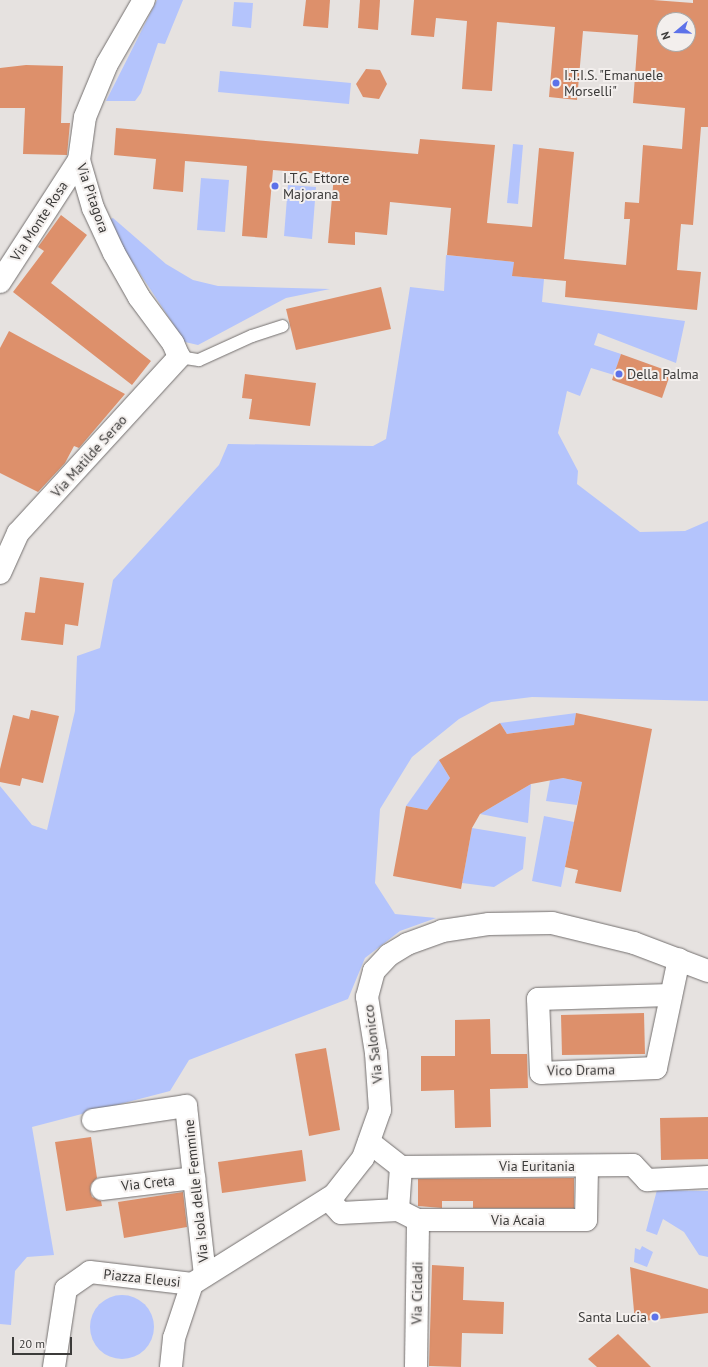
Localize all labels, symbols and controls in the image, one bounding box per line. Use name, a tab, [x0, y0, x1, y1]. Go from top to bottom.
north arrow	[656, 12, 696, 52]
text: N	[658, 30, 673, 41]
place label: I.T.I.S. "Emanuele Morselli"	[564, 67, 665, 100]
marker: I.T.I.S. "Emanuele Morselli"	[551, 78, 561, 88]
street label: Via Pitagora	[73, 161, 113, 235]
place label: I.T.G. Ettore Majorana	[283, 170, 351, 202]
street label: Via Monte Rosa	[7, 178, 71, 264]
marker: I.T.G. Ettore Majorana	[270, 181, 280, 191]
place label: Della Palma	[627, 366, 699, 382]
marker: Della Palma	[614, 369, 624, 379]
street label: Via Matilde Serao	[48, 411, 130, 501]
street label: Via Salonicco	[360, 1004, 386, 1084]
street label: Vico Drama	[547, 1061, 615, 1079]
street label: Via Isola delle Femmine	[180, 1119, 212, 1263]
street label: Via Euritania	[499, 1158, 575, 1174]
street label: Via Creta	[120, 1172, 176, 1194]
street label: Via Acaia	[491, 1212, 545, 1228]
street label: Via Cicladi	[408, 1261, 426, 1325]
street label: Piazza Eleusi	[103, 1266, 181, 1290]
place label: Santa Lucia	[578, 1309, 647, 1325]
marker: Santa Lucia	[650, 1312, 660, 1322]
scale bar	[14, 1329, 74, 1355]
text: 20 m	[19, 1336, 45, 1351]

